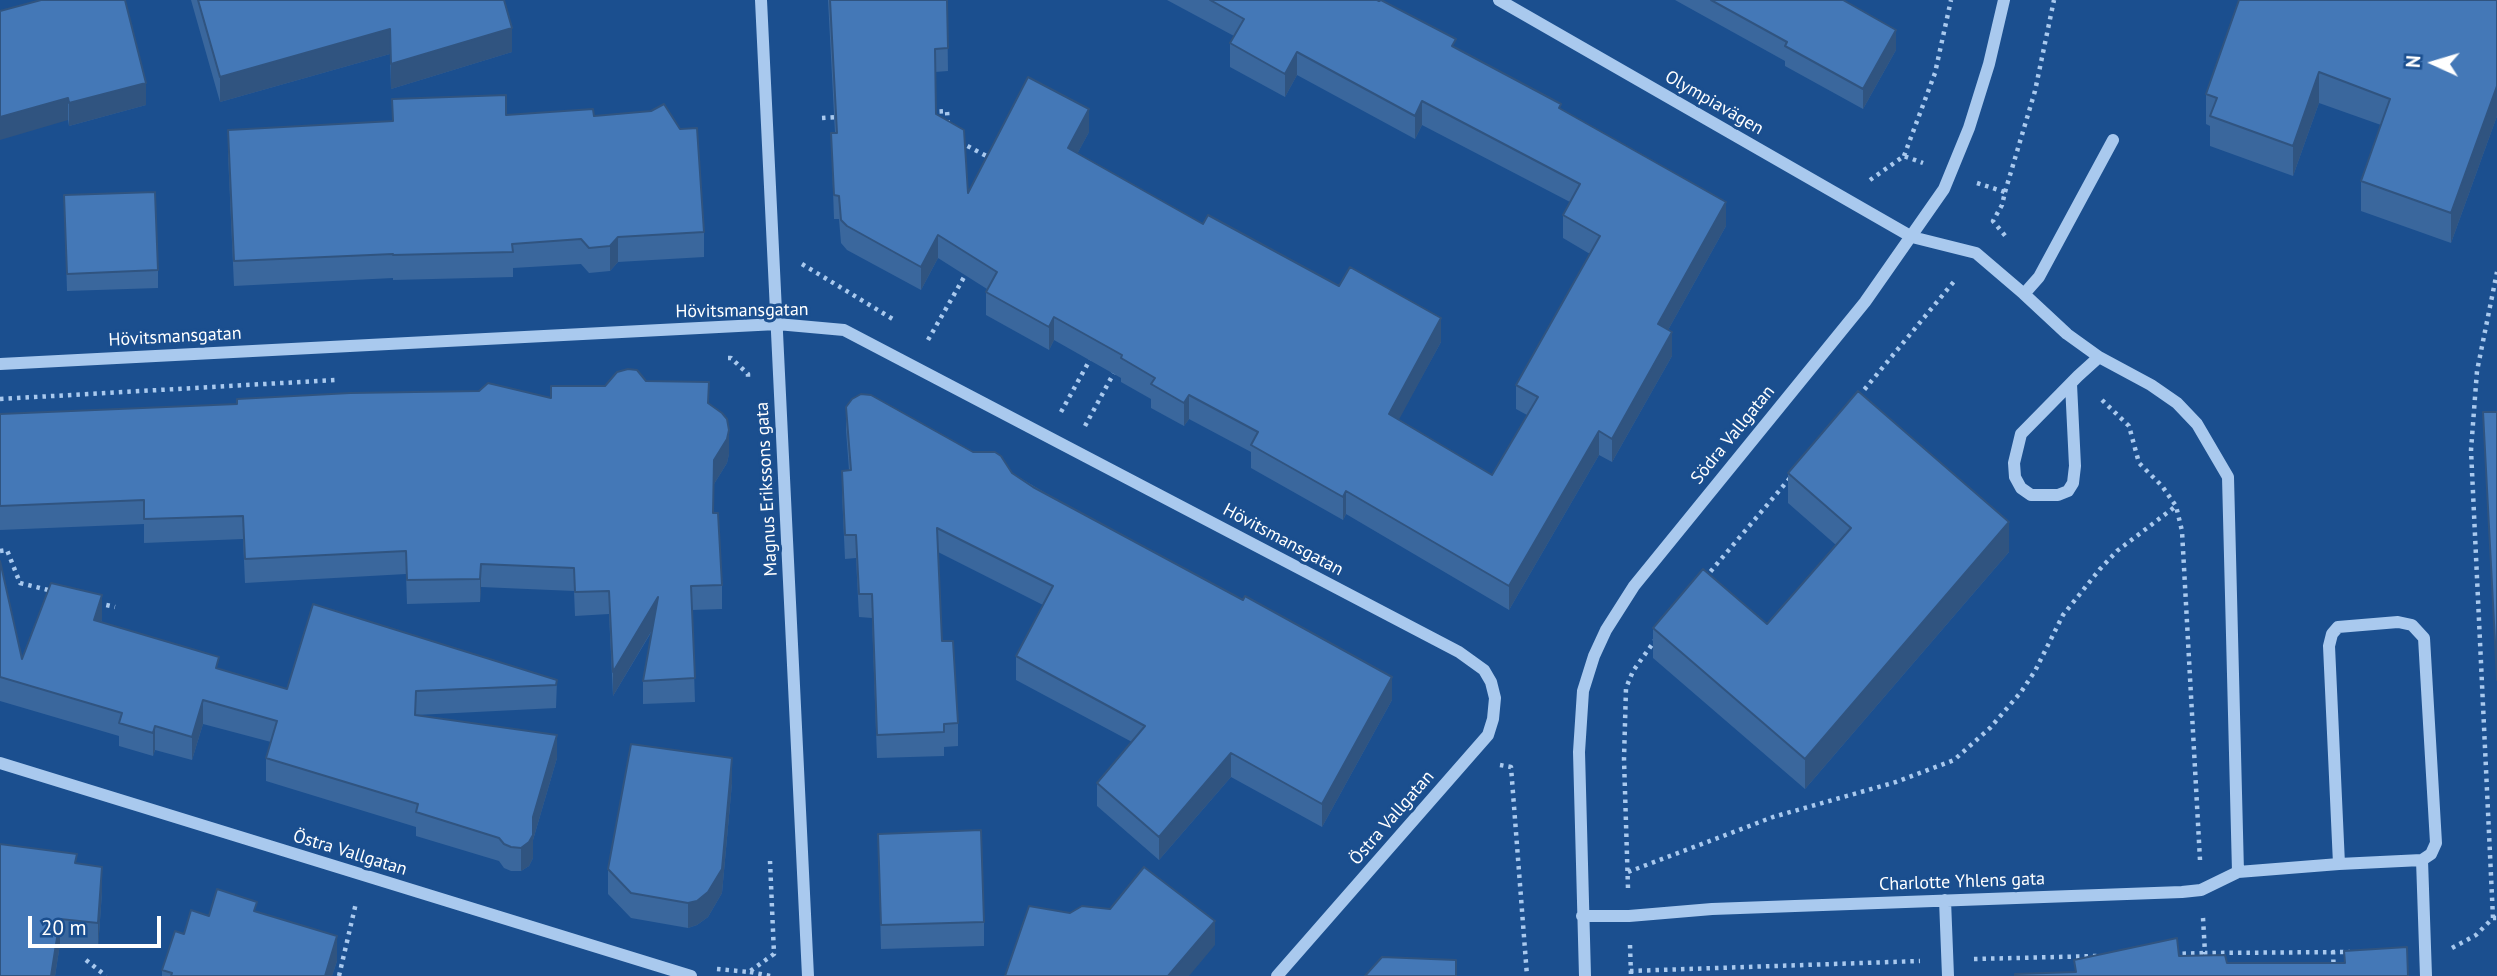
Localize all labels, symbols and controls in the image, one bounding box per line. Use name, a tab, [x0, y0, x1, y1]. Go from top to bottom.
north arrow	[2399, 28, 2469, 98]
text: N	[2401, 54, 2425, 69]
street label: Olympiavägen	[1661, 66, 1767, 140]
street label: Hövitsmansgatan	[675, 299, 809, 323]
street label: Hövitsmansgatan	[108, 323, 242, 351]
street label: Södra Vallgatan	[1687, 381, 1779, 489]
street label: Magnus Erikssons gata	[752, 401, 782, 577]
street label: Hövitsmansgatan	[1219, 499, 1347, 581]
street label: Östra Vallgatan	[1345, 766, 1439, 870]
street label: Östra Vallgatan	[290, 825, 410, 881]
street label: Charlotte Yhlens gata	[1879, 868, 2045, 896]
scale bar	[32, 902, 164, 946]
text: 20 m	[41, 914, 87, 941]

